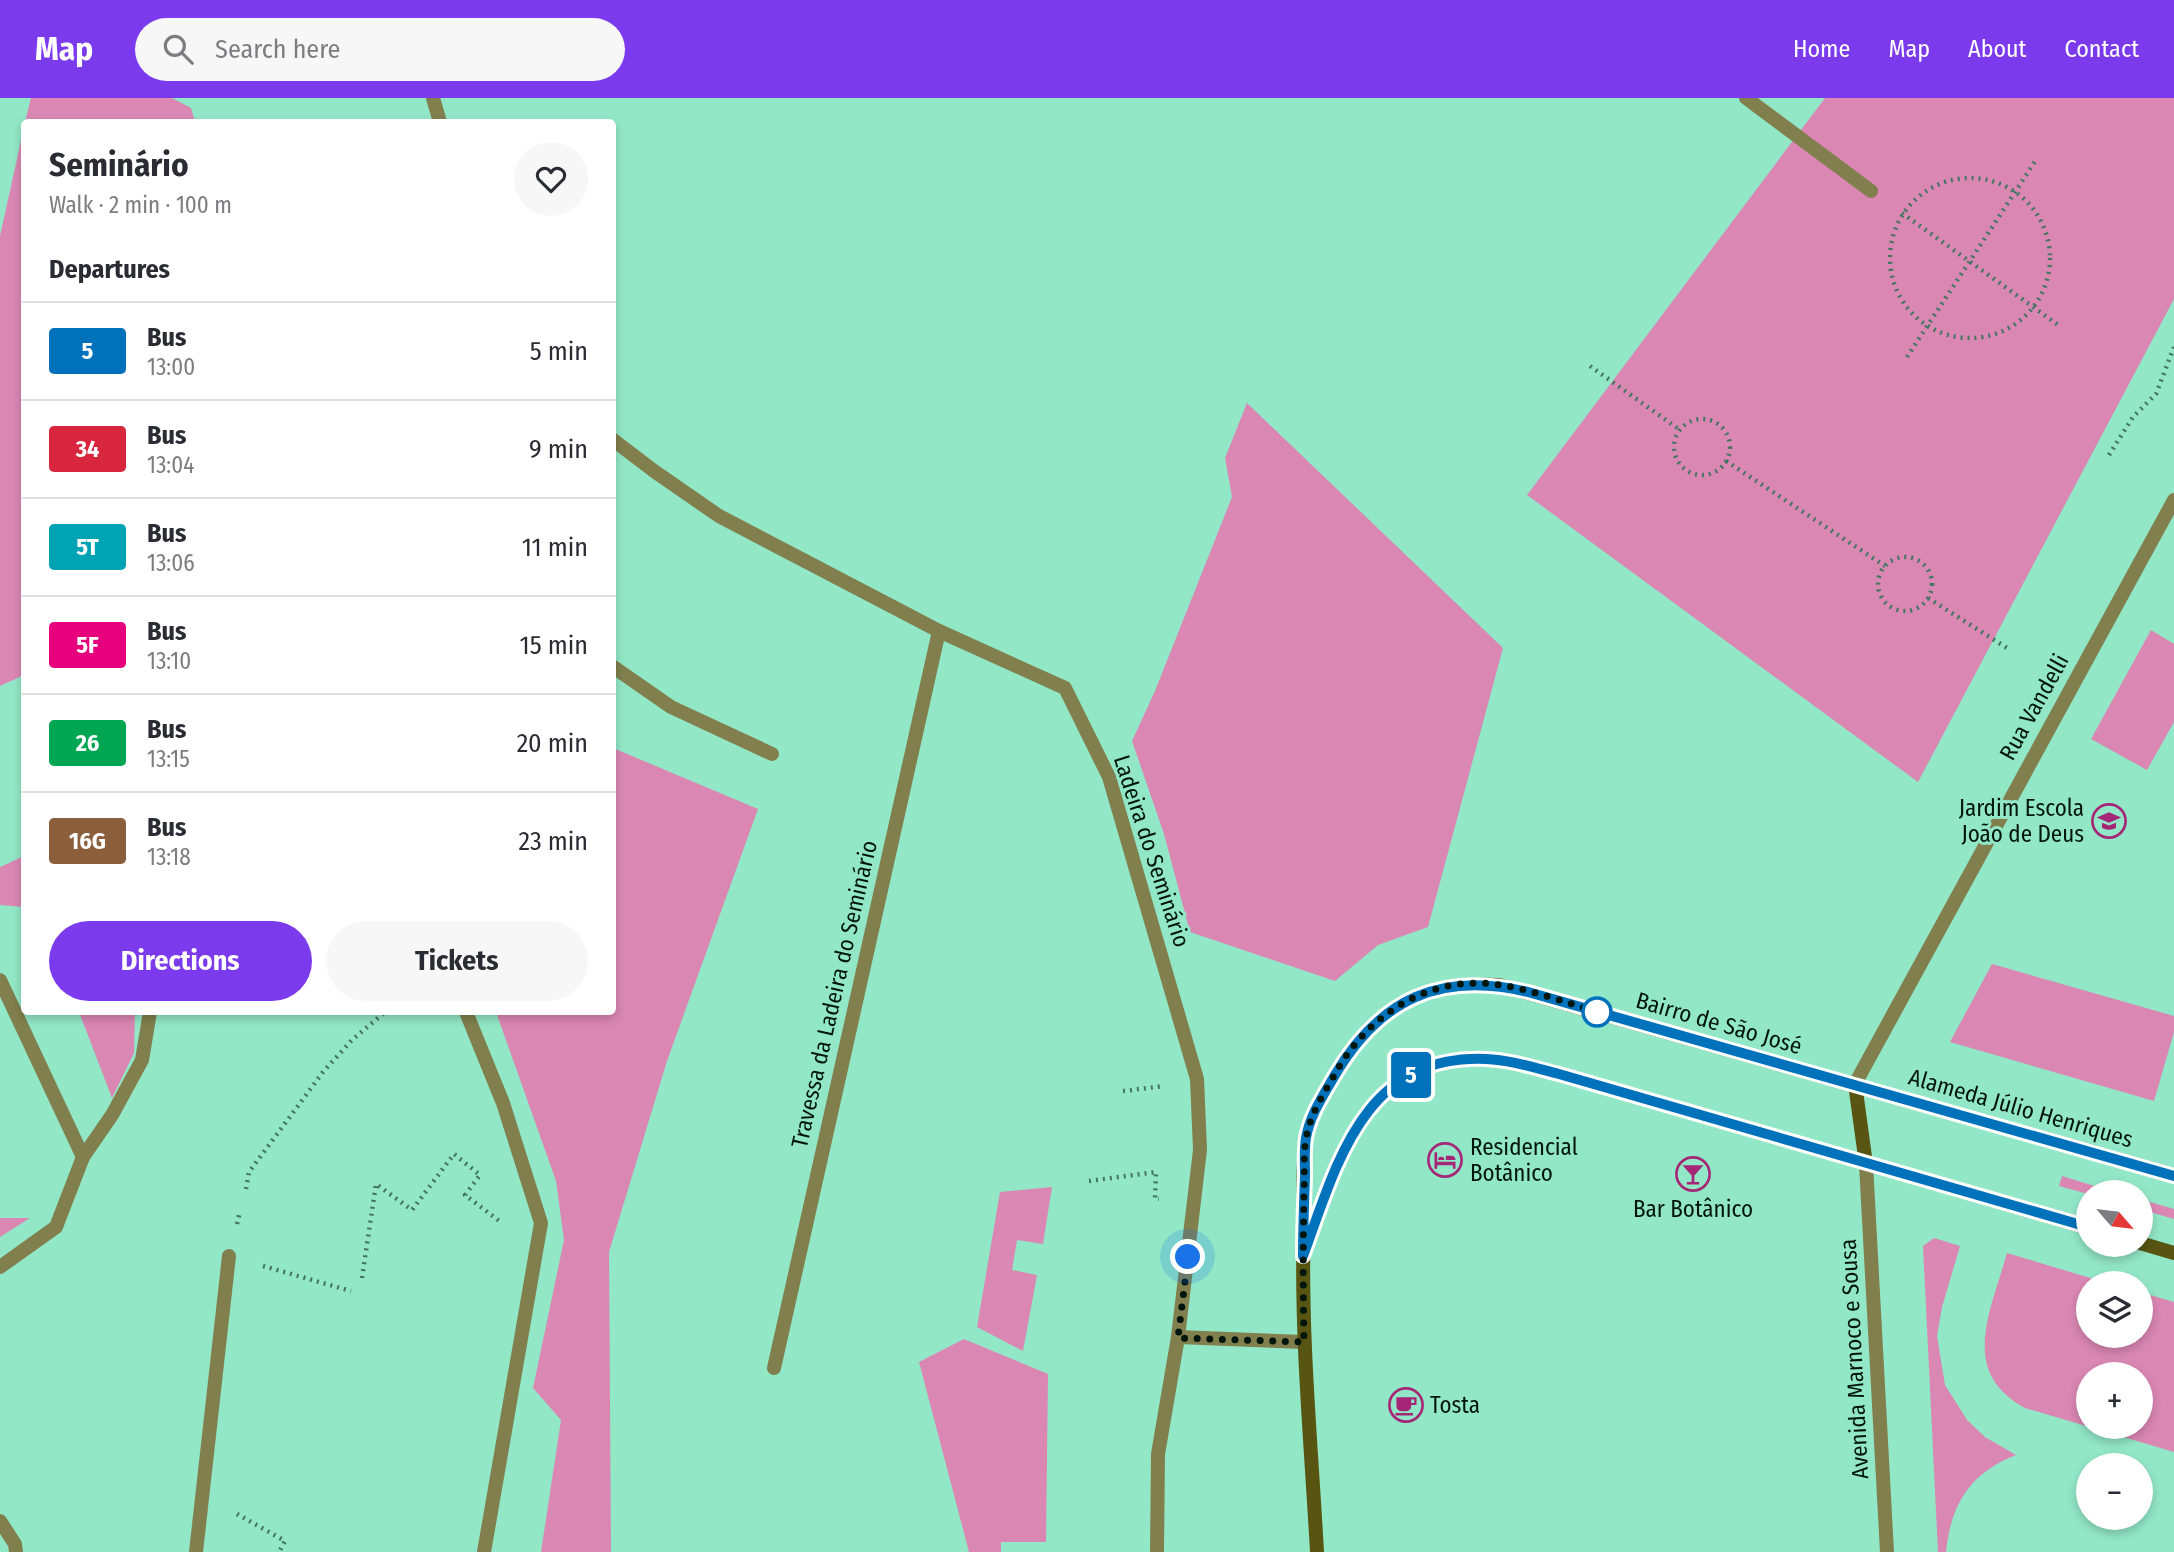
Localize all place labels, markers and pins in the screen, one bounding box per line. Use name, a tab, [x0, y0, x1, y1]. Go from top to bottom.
place label: Jardim Escola João de Deus	[1959, 794, 2084, 848]
school or university icon: Jardim Escola João de Deus	[2090, 802, 2128, 840]
unlabelled marker	[1582, 997, 1612, 1027]
place label: Residencial Botânico	[1470, 1133, 1578, 1187]
hotel icon: Residencial Botânico	[1426, 1141, 1464, 1179]
bar icon: Bar Botânico	[1674, 1155, 1712, 1193]
place label: Bar Botânico	[1633, 1195, 1753, 1223]
cafe icon: Tosta	[1387, 1386, 1425, 1424]
place label: Tosta	[1430, 1391, 1480, 1419]

